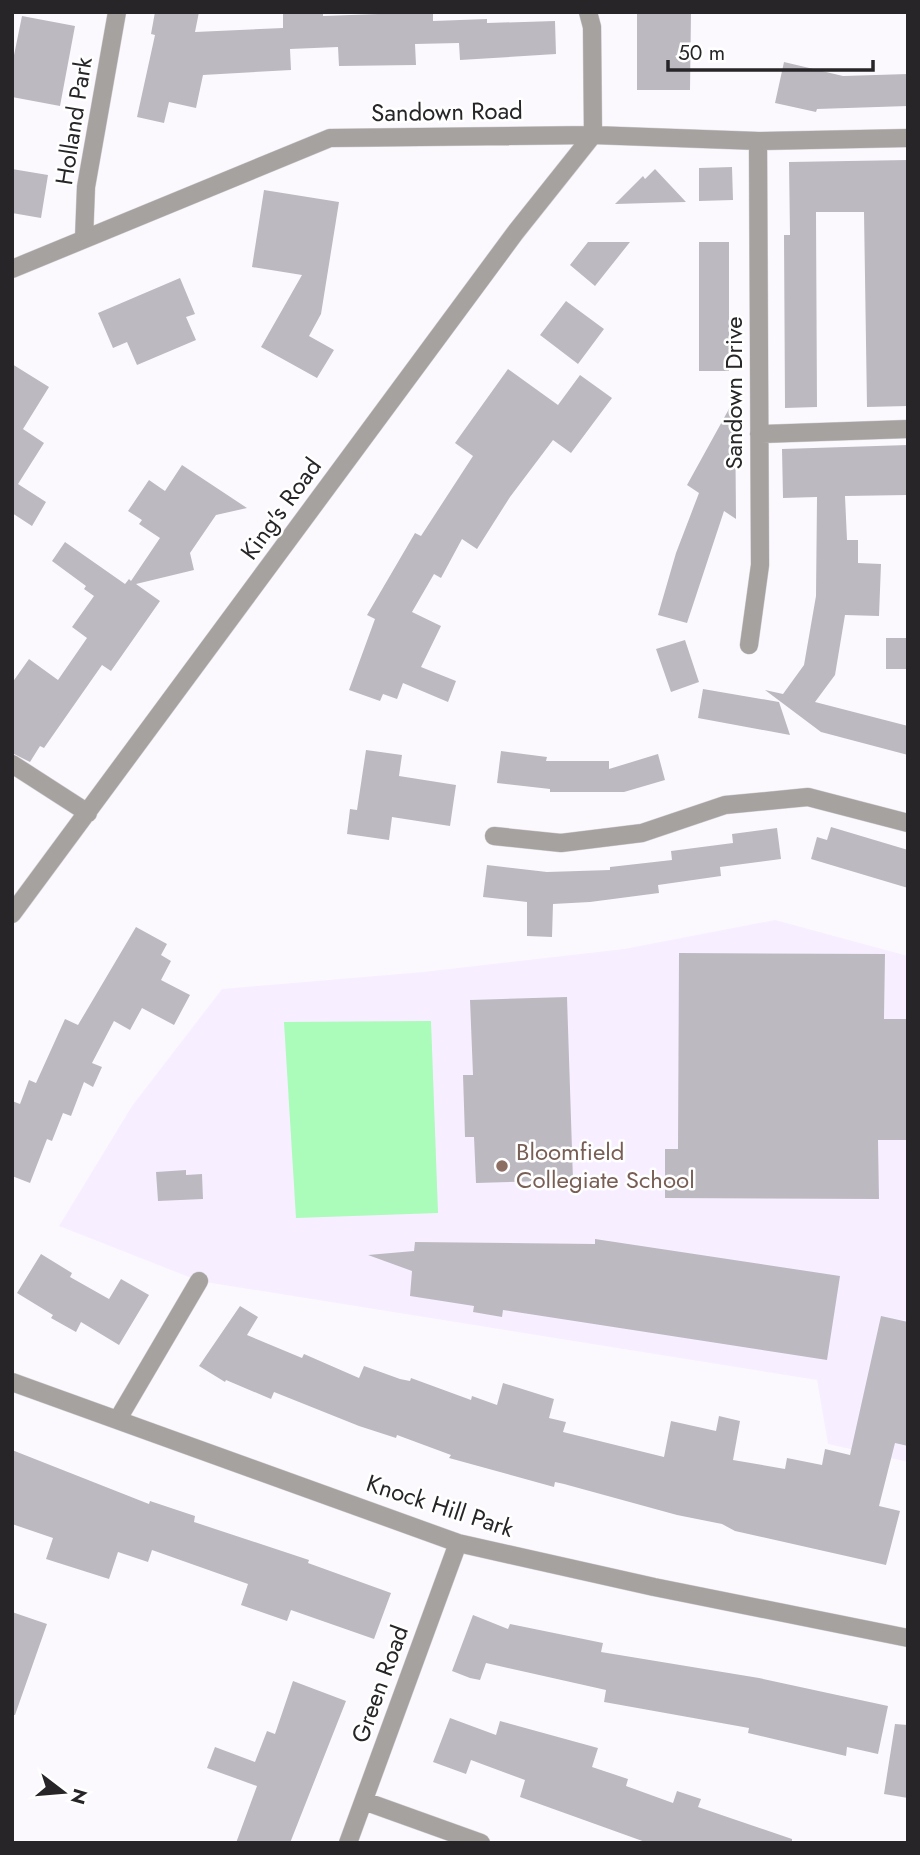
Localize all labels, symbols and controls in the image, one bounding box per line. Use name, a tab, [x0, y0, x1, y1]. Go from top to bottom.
scale bar	[668, 28, 873, 72]
text: 50 m	[678, 38, 725, 68]
street label: Holland Park	[46, 54, 101, 187]
street label: Sandown Road	[371, 93, 523, 130]
street label: Sandown Drive	[716, 316, 751, 470]
street label: King's Road	[232, 451, 330, 567]
place label: Bloomfield Collegiate School	[516, 1134, 695, 1197]
marker: Bloomfield Collegiate School	[494, 1158, 510, 1174]
street label: Knock Hill Park	[362, 1465, 519, 1546]
street label: Green Road	[342, 1620, 417, 1747]
north arrow	[28, 1757, 98, 1827]
text: N	[64, 1786, 94, 1808]

